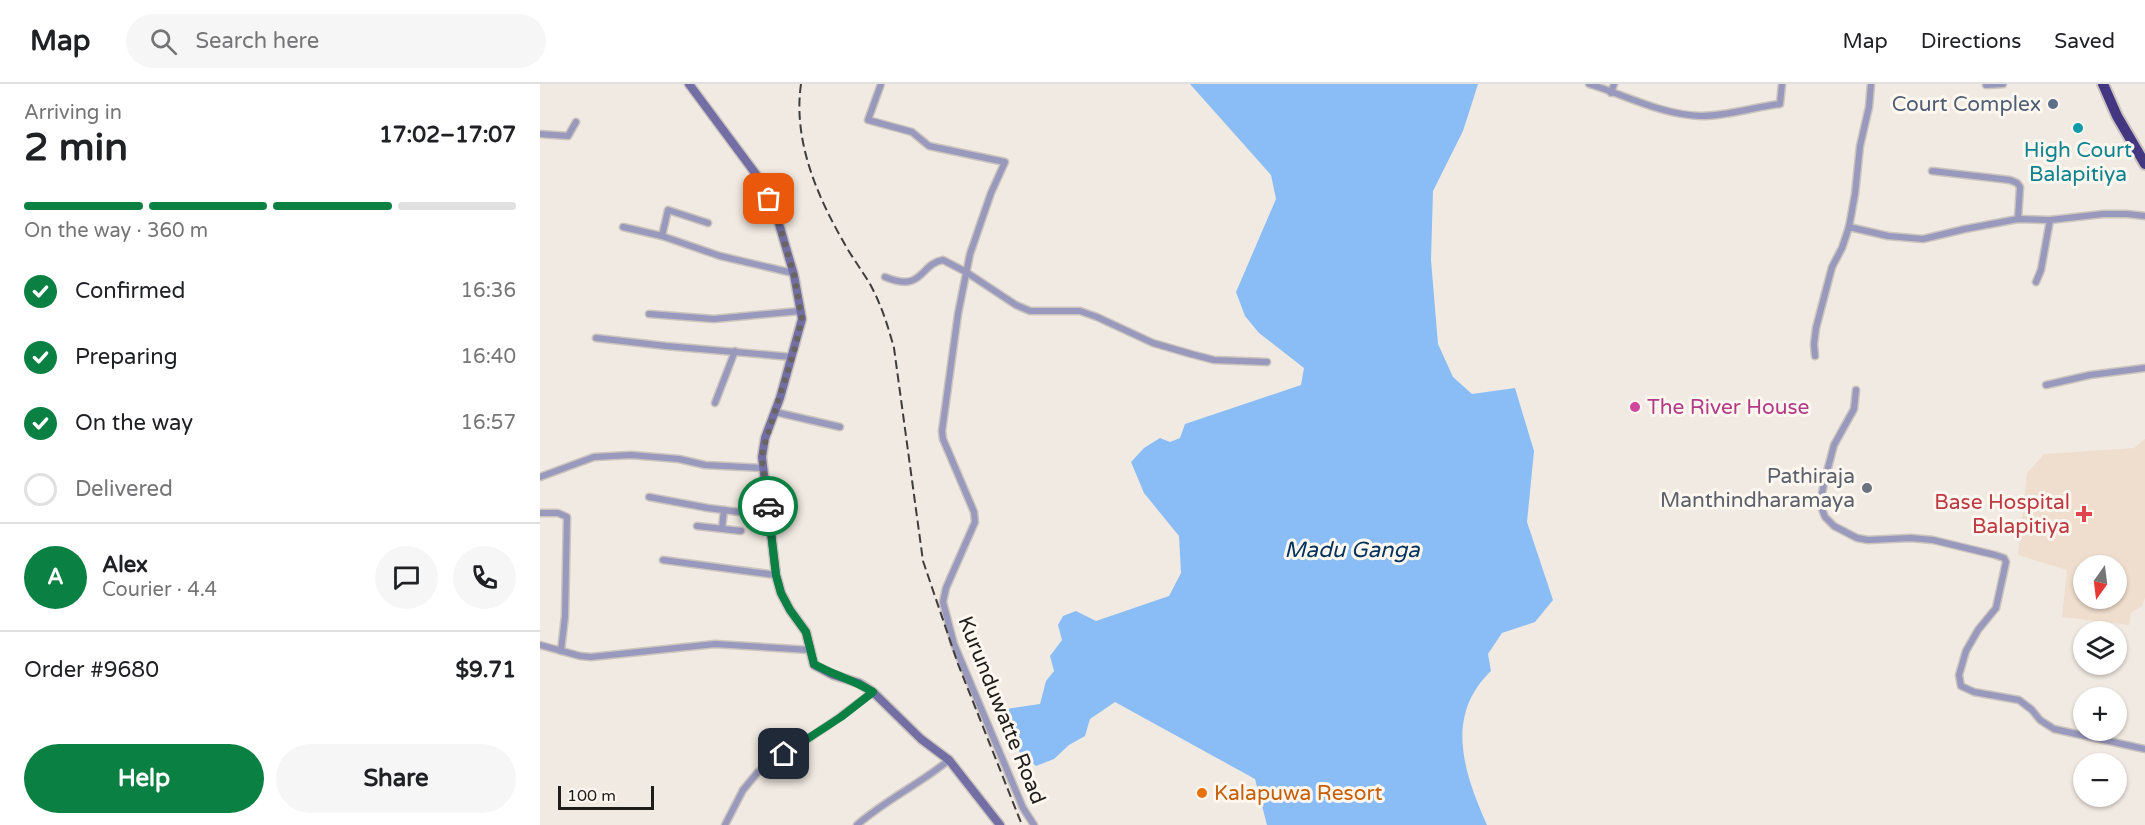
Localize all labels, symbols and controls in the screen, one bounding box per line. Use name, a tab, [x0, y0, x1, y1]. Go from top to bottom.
search box	[126, 14, 546, 68]
text: Map	[30, 24, 90, 58]
icon: search	[147, 25, 180, 58]
text: Search here	[195, 28, 319, 54]
text: Map	[1842, 29, 1888, 54]
text: Directions	[1921, 29, 2021, 54]
text: Saved	[2054, 29, 2115, 54]
place label: Court Complex	[1892, 92, 2041, 117]
marker: Court Complex	[2046, 97, 2060, 111]
text: Arriving in	[24, 101, 122, 125]
marker: High Court Balapitiya	[2071, 121, 2085, 135]
text: 17:02–17:07	[379, 122, 516, 148]
text: 2 min	[24, 124, 128, 171]
place label: High Court Balapitiya	[2024, 138, 2132, 187]
pin	[743, 173, 794, 224]
icon: bag	[752, 182, 785, 215]
text: On the way · 360 m	[24, 219, 208, 243]
icon: check	[24, 275, 57, 308]
text: Confirmed	[75, 278, 185, 304]
text: 16:36	[461, 279, 516, 303]
icon: check	[24, 341, 57, 374]
text: Preparing	[75, 344, 178, 370]
text: 16:40	[461, 345, 516, 369]
place label: The River House	[1647, 395, 1810, 420]
marker: The River House	[1628, 400, 1642, 414]
icon: check	[24, 407, 57, 440]
text: On the way	[75, 410, 193, 436]
text: 16:57	[461, 411, 516, 435]
place label: Pathiraja Manthindharamaya	[1660, 464, 1855, 513]
text: Delivered	[75, 476, 173, 502]
courier	[738, 476, 798, 536]
marker: Pathiraja Manthindharamaya	[1860, 481, 1874, 495]
icon: car	[752, 490, 785, 523]
place label: Base Hospital Balapitiya	[1934, 490, 2070, 539]
marker: Base Hospital Balapitiya	[2075, 505, 2093, 523]
water label: Madu Ganga	[1284, 537, 1420, 563]
button: chat	[375, 546, 438, 609]
button: phone	[453, 546, 516, 609]
text: Alex	[102, 552, 148, 578]
north arrow	[2073, 555, 2127, 609]
map controls	[2073, 555, 2127, 807]
text: A	[47, 564, 64, 590]
text: Courier · 4.4	[102, 578, 217, 602]
street label: Kurunduwatte Road	[952, 613, 1051, 808]
button: layers	[2073, 621, 2127, 675]
text: Order #9680	[24, 657, 159, 683]
text: $9.71	[455, 657, 516, 683]
button: +	[2073, 687, 2127, 741]
pin	[758, 728, 809, 779]
icon: home	[767, 737, 800, 770]
button: Help	[24, 744, 264, 813]
button: Share	[276, 744, 516, 813]
button: −	[2073, 753, 2127, 807]
place label: Kalapuwa Resort	[1214, 781, 1382, 806]
scale bar	[558, 783, 654, 810]
text: 100 m	[567, 786, 616, 806]
marker: Kalapuwa Resort	[1195, 786, 1209, 800]

